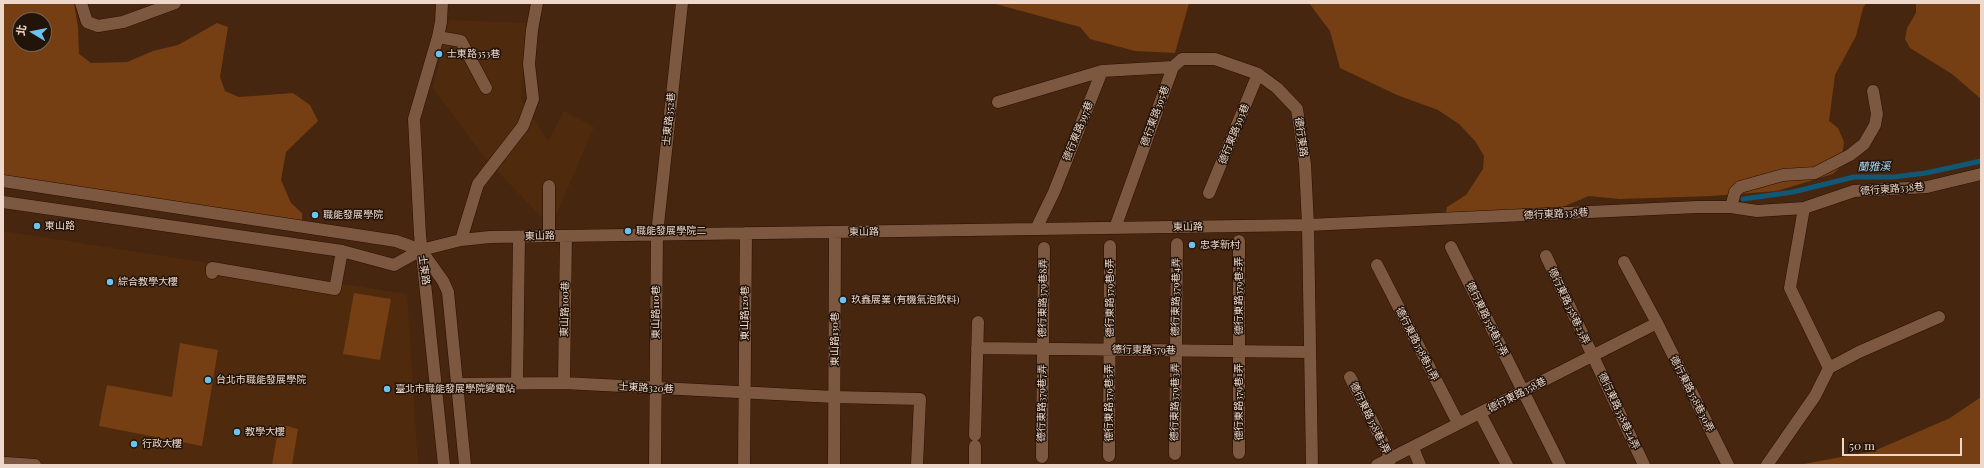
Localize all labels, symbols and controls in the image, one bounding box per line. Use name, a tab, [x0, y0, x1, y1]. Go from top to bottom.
north arrow	[12, 12, 52, 52]
text: 北	[12, 23, 29, 37]
place label: 士東路353巷	[447, 48, 500, 60]
marker: 士東路353巷	[434, 49, 444, 59]
street label: 德行東路395巷	[1138, 84, 1172, 148]
street label: 士東路352巷	[660, 92, 678, 146]
street label: 德行東路397巷	[1061, 99, 1095, 163]
street label: 德行東路393巷	[1216, 102, 1252, 166]
street label: 德行東路	[1292, 116, 1310, 158]
water label: 蘭雅溪	[1857, 160, 1891, 174]
street label: 德行東路338巷	[1860, 181, 1924, 197]
street label: 德行東路338巷	[1524, 206, 1588, 222]
place label: 職能發展學院	[323, 209, 383, 221]
marker: 職能發展學院	[310, 210, 320, 220]
place label: 東山路	[45, 220, 75, 232]
marker: 東山路	[32, 221, 42, 231]
street label: 東山路	[1173, 221, 1203, 233]
place label: 職能發展學院二	[636, 225, 706, 237]
marker: 職能發展學院二	[623, 226, 633, 236]
street label: 東山路	[849, 226, 879, 238]
street label: 東山路	[525, 229, 555, 243]
place label: 忠孝新村	[1200, 239, 1240, 251]
marker: 忠孝新村	[1187, 240, 1197, 250]
street label: 士東路	[416, 254, 432, 286]
street label: 德行東路379巷2弄	[1233, 257, 1245, 335]
street label: 德行東路379巷8弄	[1036, 258, 1050, 338]
street label: 德行東路379巷4弄	[1169, 258, 1183, 336]
street label: 德行東路379巷6弄	[1104, 259, 1116, 337]
street label: 德行東路358巷23弄	[1546, 266, 1592, 346]
place label: 綜合教學大樓	[118, 276, 178, 288]
marker: 綜合教學大樓	[105, 277, 115, 287]
street label: 德行東路358巷17弄	[1464, 280, 1510, 358]
street label: 東山路100巷	[559, 281, 571, 337]
street label: 東山路110巷	[650, 285, 662, 339]
street label: 東山路120巷	[739, 286, 751, 340]
place label: 玖鑫展業 (有機氣泡飲料)	[851, 294, 959, 306]
marker: 玖鑫展業 (有機氣泡飲料)	[838, 295, 848, 305]
street label: 德行東路358巷11弄	[1393, 305, 1441, 383]
street label: 東山路130巷	[829, 312, 841, 366]
street label: 德行東路379巷	[1112, 343, 1176, 357]
street label: 德行東路358巷30弄	[1668, 354, 1716, 434]
street label: 德行東路379巷3弄	[1168, 363, 1182, 441]
street label: 德行東路379巷1弄	[1233, 363, 1245, 441]
street label: 德行東路379巷7弄	[1035, 364, 1049, 442]
street label: 德行東路379巷5弄	[1103, 364, 1115, 442]
street label: 德行東路358巷24弄	[1596, 371, 1642, 451]
place label: 台北市職能發展學院	[216, 374, 306, 386]
marker: 台北市職能發展學院	[203, 375, 213, 385]
street label: 德行東路358巷	[1486, 375, 1548, 415]
street label: 德行東路358巷5弄	[1348, 380, 1392, 456]
street label: 士東路320巷	[618, 381, 674, 395]
place label: 臺北市職能發展學院變電站	[395, 383, 515, 395]
marker: 臺北市職能發展學院變電站	[382, 384, 392, 394]
place label: 教學大樓	[245, 426, 285, 438]
marker: 教學大樓	[232, 427, 242, 437]
scale bar	[1844, 430, 1964, 456]
text: 50 m	[1849, 437, 1875, 453]
place label: 行政大樓	[142, 438, 182, 450]
marker: 行政大樓	[129, 439, 139, 449]

